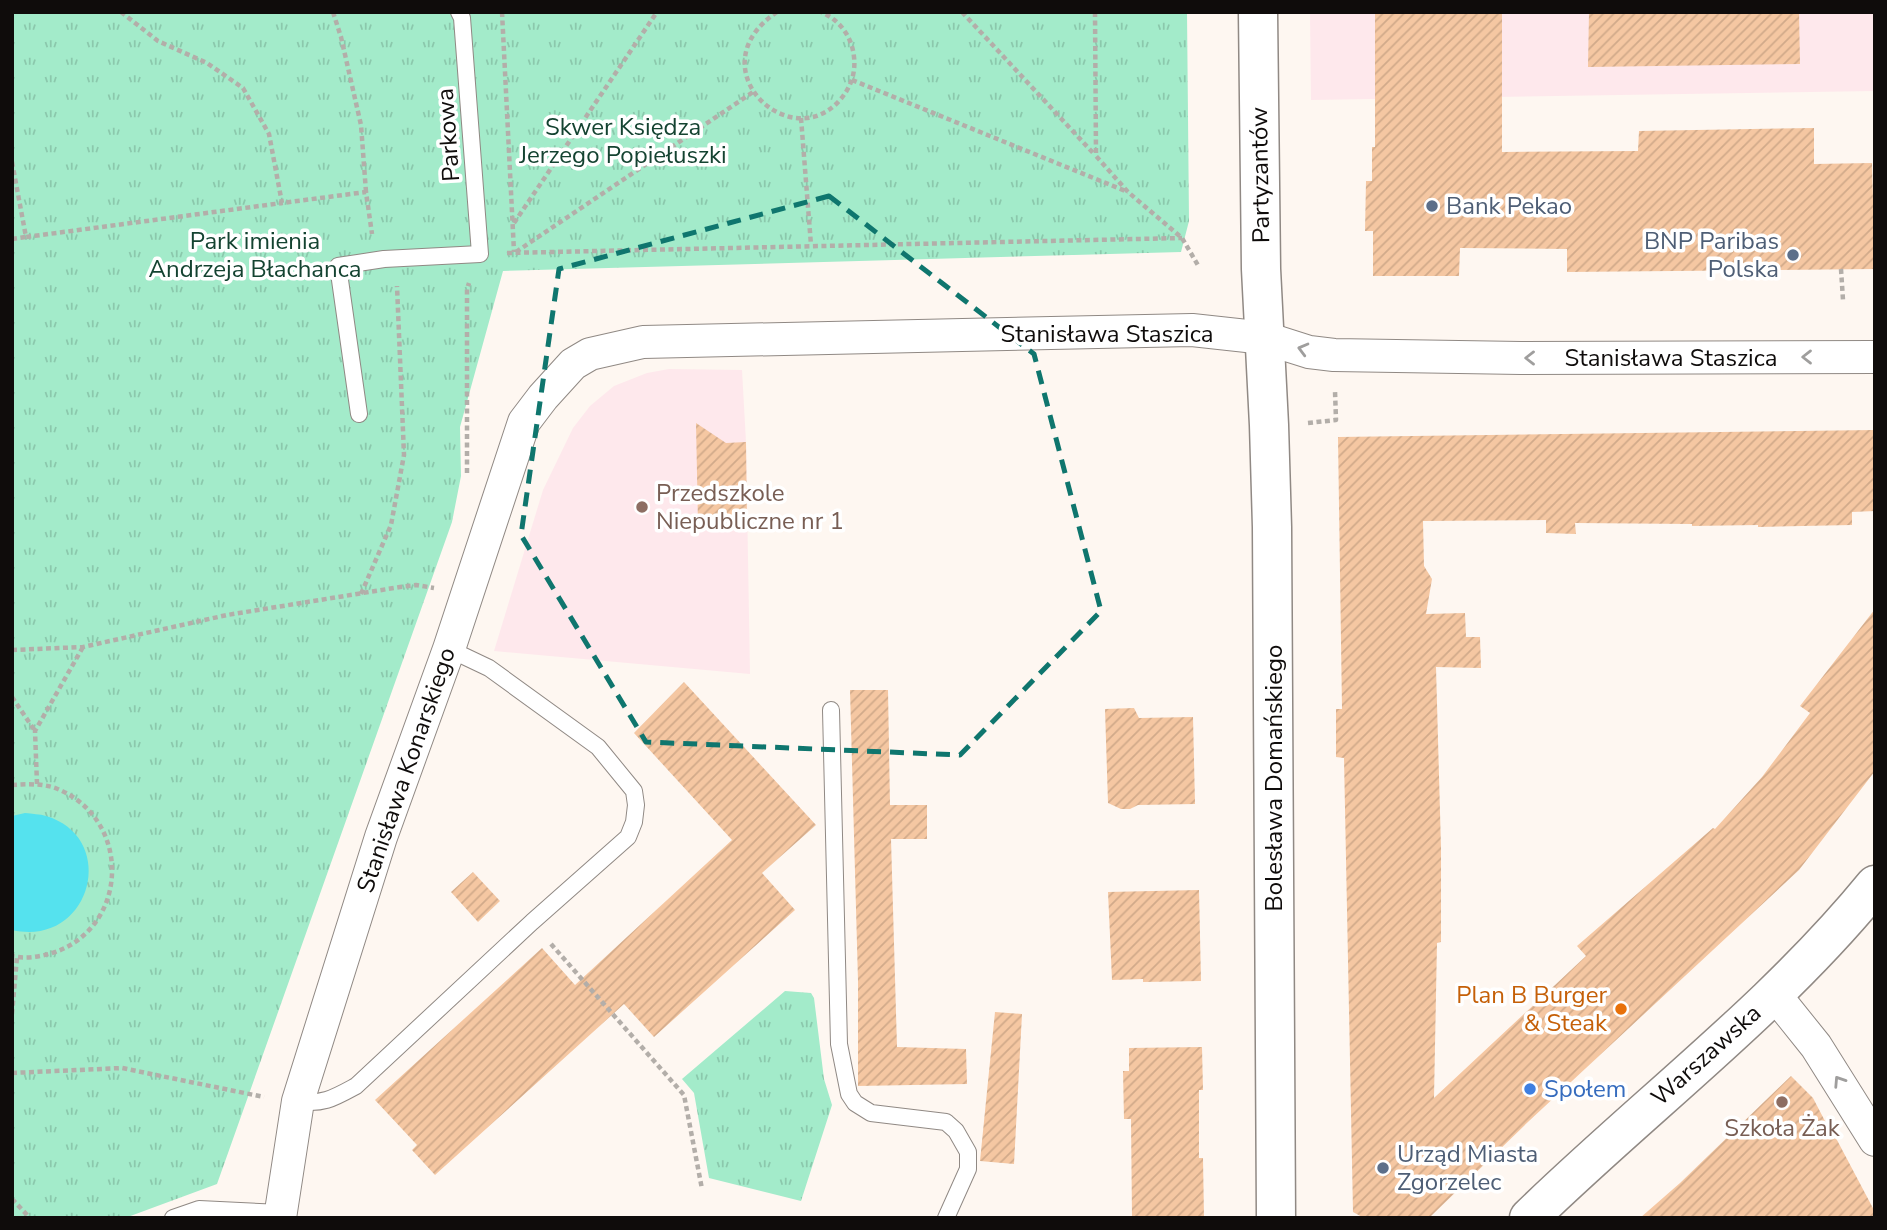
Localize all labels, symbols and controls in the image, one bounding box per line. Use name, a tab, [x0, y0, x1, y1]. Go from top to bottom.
street label: Parkowa	[429, 87, 467, 183]
street label: Partyzantów	[1243, 107, 1277, 243]
park label: Skwer Księdza Jerzego Popiełuszki	[518, 111, 727, 171]
place label: Bank Pekao	[1446, 190, 1572, 222]
marker: Bank Pekao	[1424, 198, 1440, 214]
park label: Park imienia Andrzeja Błachanca	[149, 225, 361, 285]
place label: BNP Paribas Polska	[1644, 225, 1779, 285]
marker: BNP Paribas Polska	[1785, 247, 1801, 263]
street label: Stanisława Staszica	[1001, 318, 1213, 350]
street label: Stanisława Staszica	[1565, 342, 1777, 374]
one-way arrow	[1297, 343, 1309, 357]
one-way arrow	[1801, 349, 1811, 365]
one-way arrow	[1524, 350, 1535, 366]
place label: Przedszkole Niepubliczne nr 1	[656, 477, 844, 537]
marker: Przedszkole Niepubliczne nr 1	[634, 499, 650, 515]
street label: Stanisława Konarskiego	[349, 643, 463, 897]
street label: Bolesława Domańskiego	[1258, 645, 1290, 911]
place label: Plan B Burger & Steak	[1456, 979, 1608, 1039]
street label: Warszawska	[1644, 997, 1768, 1113]
marker: Plan B Burger & Steak	[1613, 1001, 1629, 1017]
place label: Społem	[1544, 1073, 1626, 1105]
one-way arrow	[1835, 1076, 1848, 1089]
marker: Społem	[1522, 1081, 1538, 1097]
marker: Szkoła Żak	[1774, 1094, 1790, 1110]
place label: Szkoła Żak	[1724, 1112, 1841, 1144]
place label: Urząd Miasta Zgorzelec	[1397, 1138, 1538, 1198]
marker: Urząd Miasta Zgorzelec	[1375, 1160, 1391, 1176]

